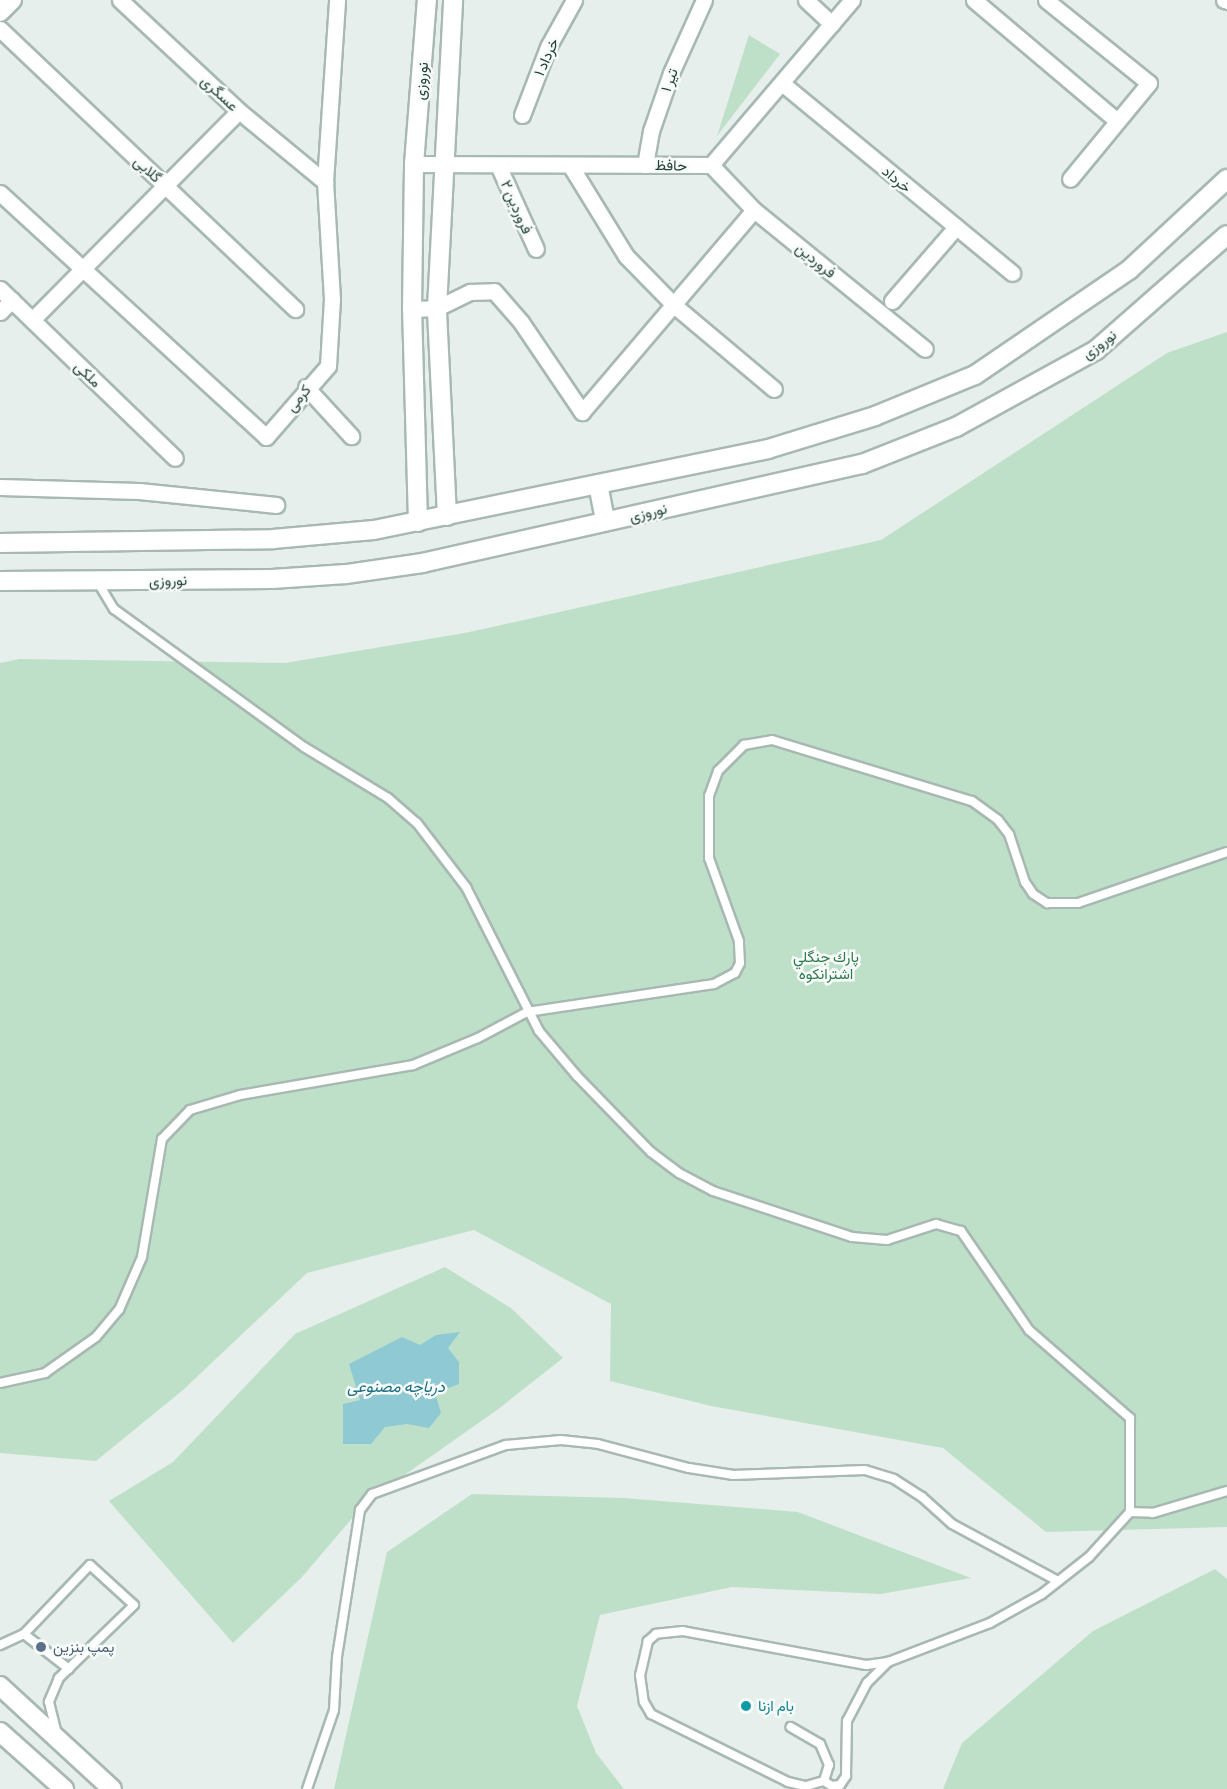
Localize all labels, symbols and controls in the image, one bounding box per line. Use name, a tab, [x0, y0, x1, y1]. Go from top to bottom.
street label: خرداد ۱	[530, 35, 562, 79]
street label: نوروزی	[410, 61, 432, 101]
street label: تیر ۱	[657, 66, 681, 94]
street label: عسگری	[198, 71, 242, 115]
street label: گلابی	[130, 152, 166, 186]
street label: حافظ	[655, 156, 687, 174]
street label: خرداد	[879, 162, 915, 196]
street label: فروردین ۲	[497, 177, 537, 237]
street label: فروردین	[792, 238, 840, 282]
street label: نوروزی	[1078, 325, 1120, 363]
street label: ملکی	[71, 357, 105, 391]
street label: کرمی	[282, 381, 314, 415]
street label: نوروزی	[627, 499, 669, 525]
street label: نوروزی	[149, 571, 187, 589]
park label: پارك جنگلي اشترانكوه	[793, 947, 859, 982]
water label: دریاچه مصنوعی	[347, 1376, 445, 1396]
place label: پمپ بنزین	[53, 1638, 114, 1656]
marker: پمپ بنزین	[34, 1640, 48, 1654]
place label: بام ازنا	[758, 1697, 794, 1715]
marker: بام ازنا	[739, 1699, 753, 1713]

